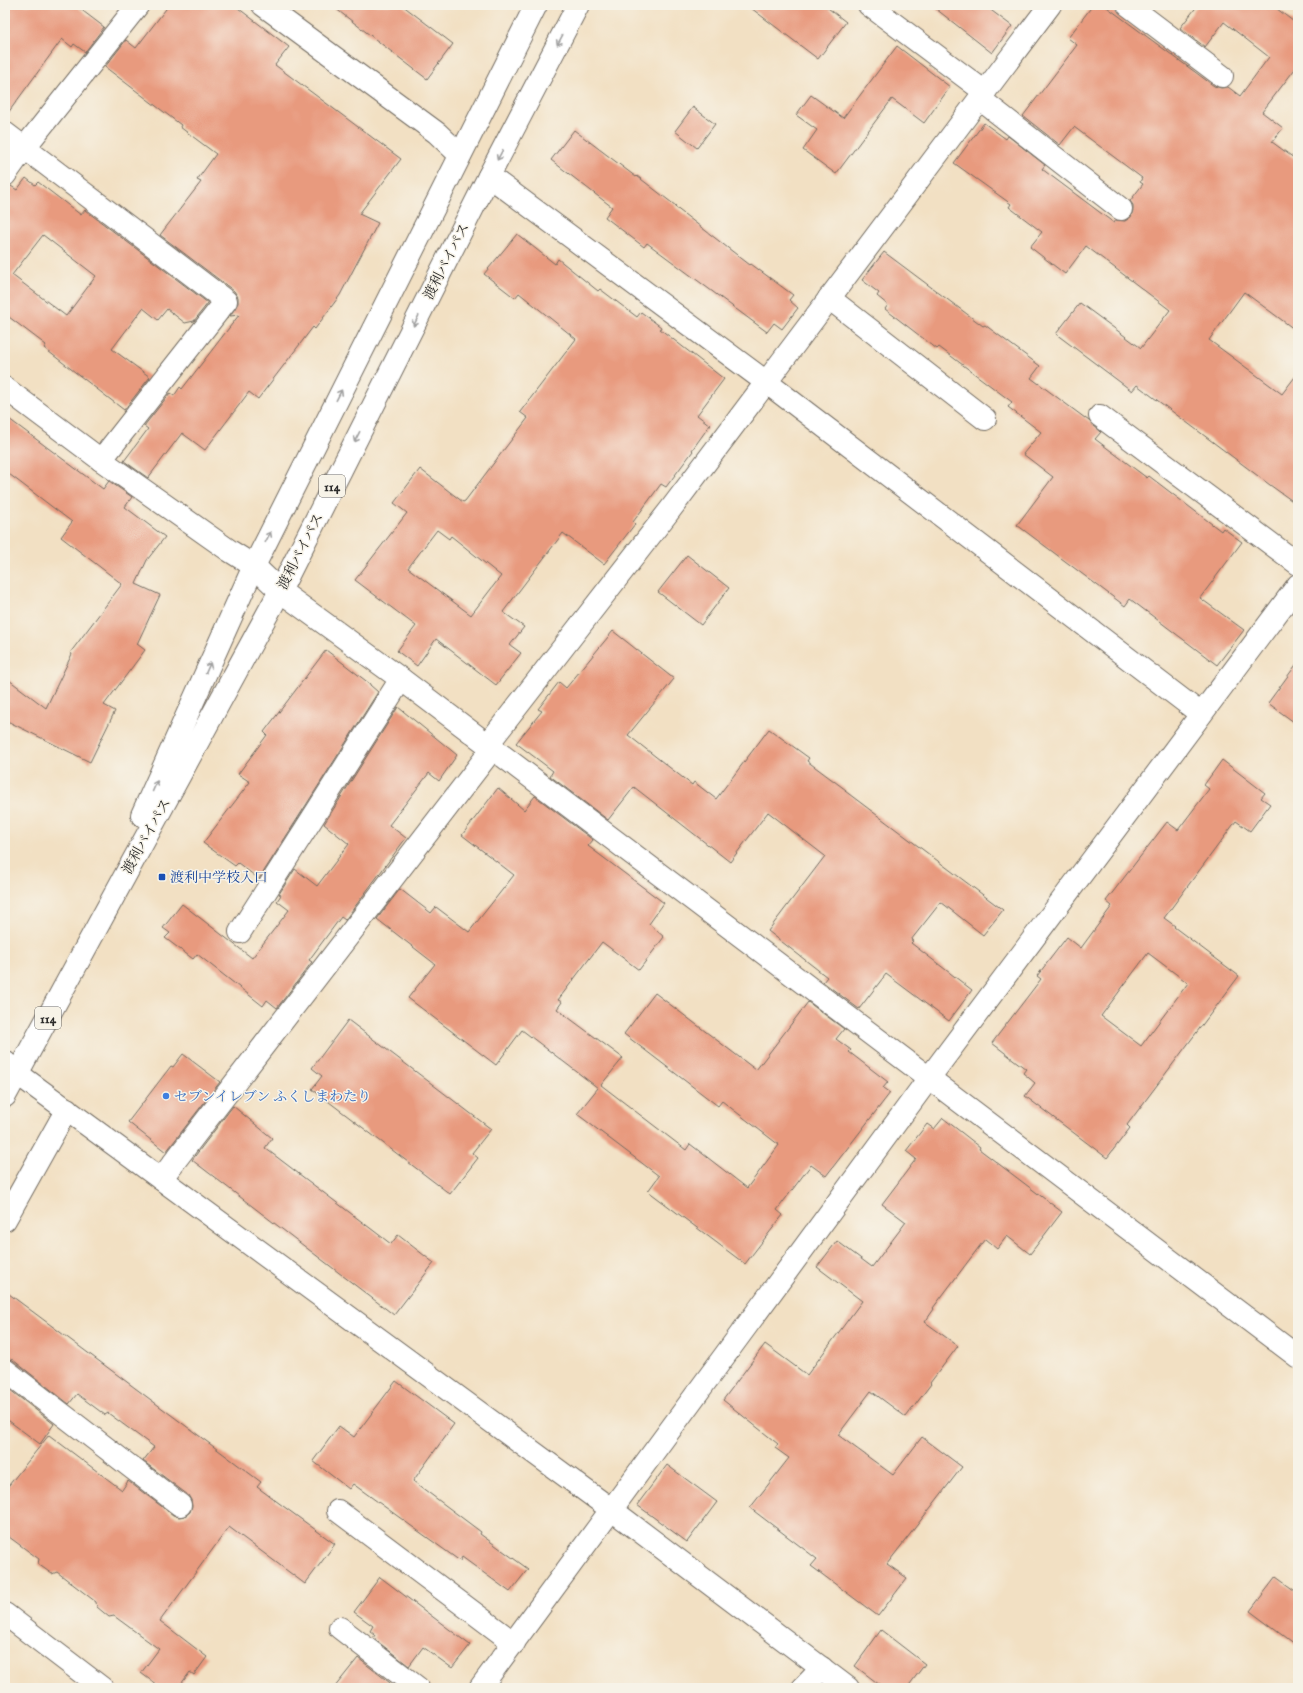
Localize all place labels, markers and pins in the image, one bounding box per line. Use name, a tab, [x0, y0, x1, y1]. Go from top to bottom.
place label: 渡利中学校入口	[170, 869, 268, 887]
marker: 渡利中学校入口	[157, 872, 167, 882]
place label: セブンイレブン ふくしまわたり	[174, 1088, 371, 1106]
marker: セブンイレブン ふくしまわたり	[161, 1091, 171, 1101]

